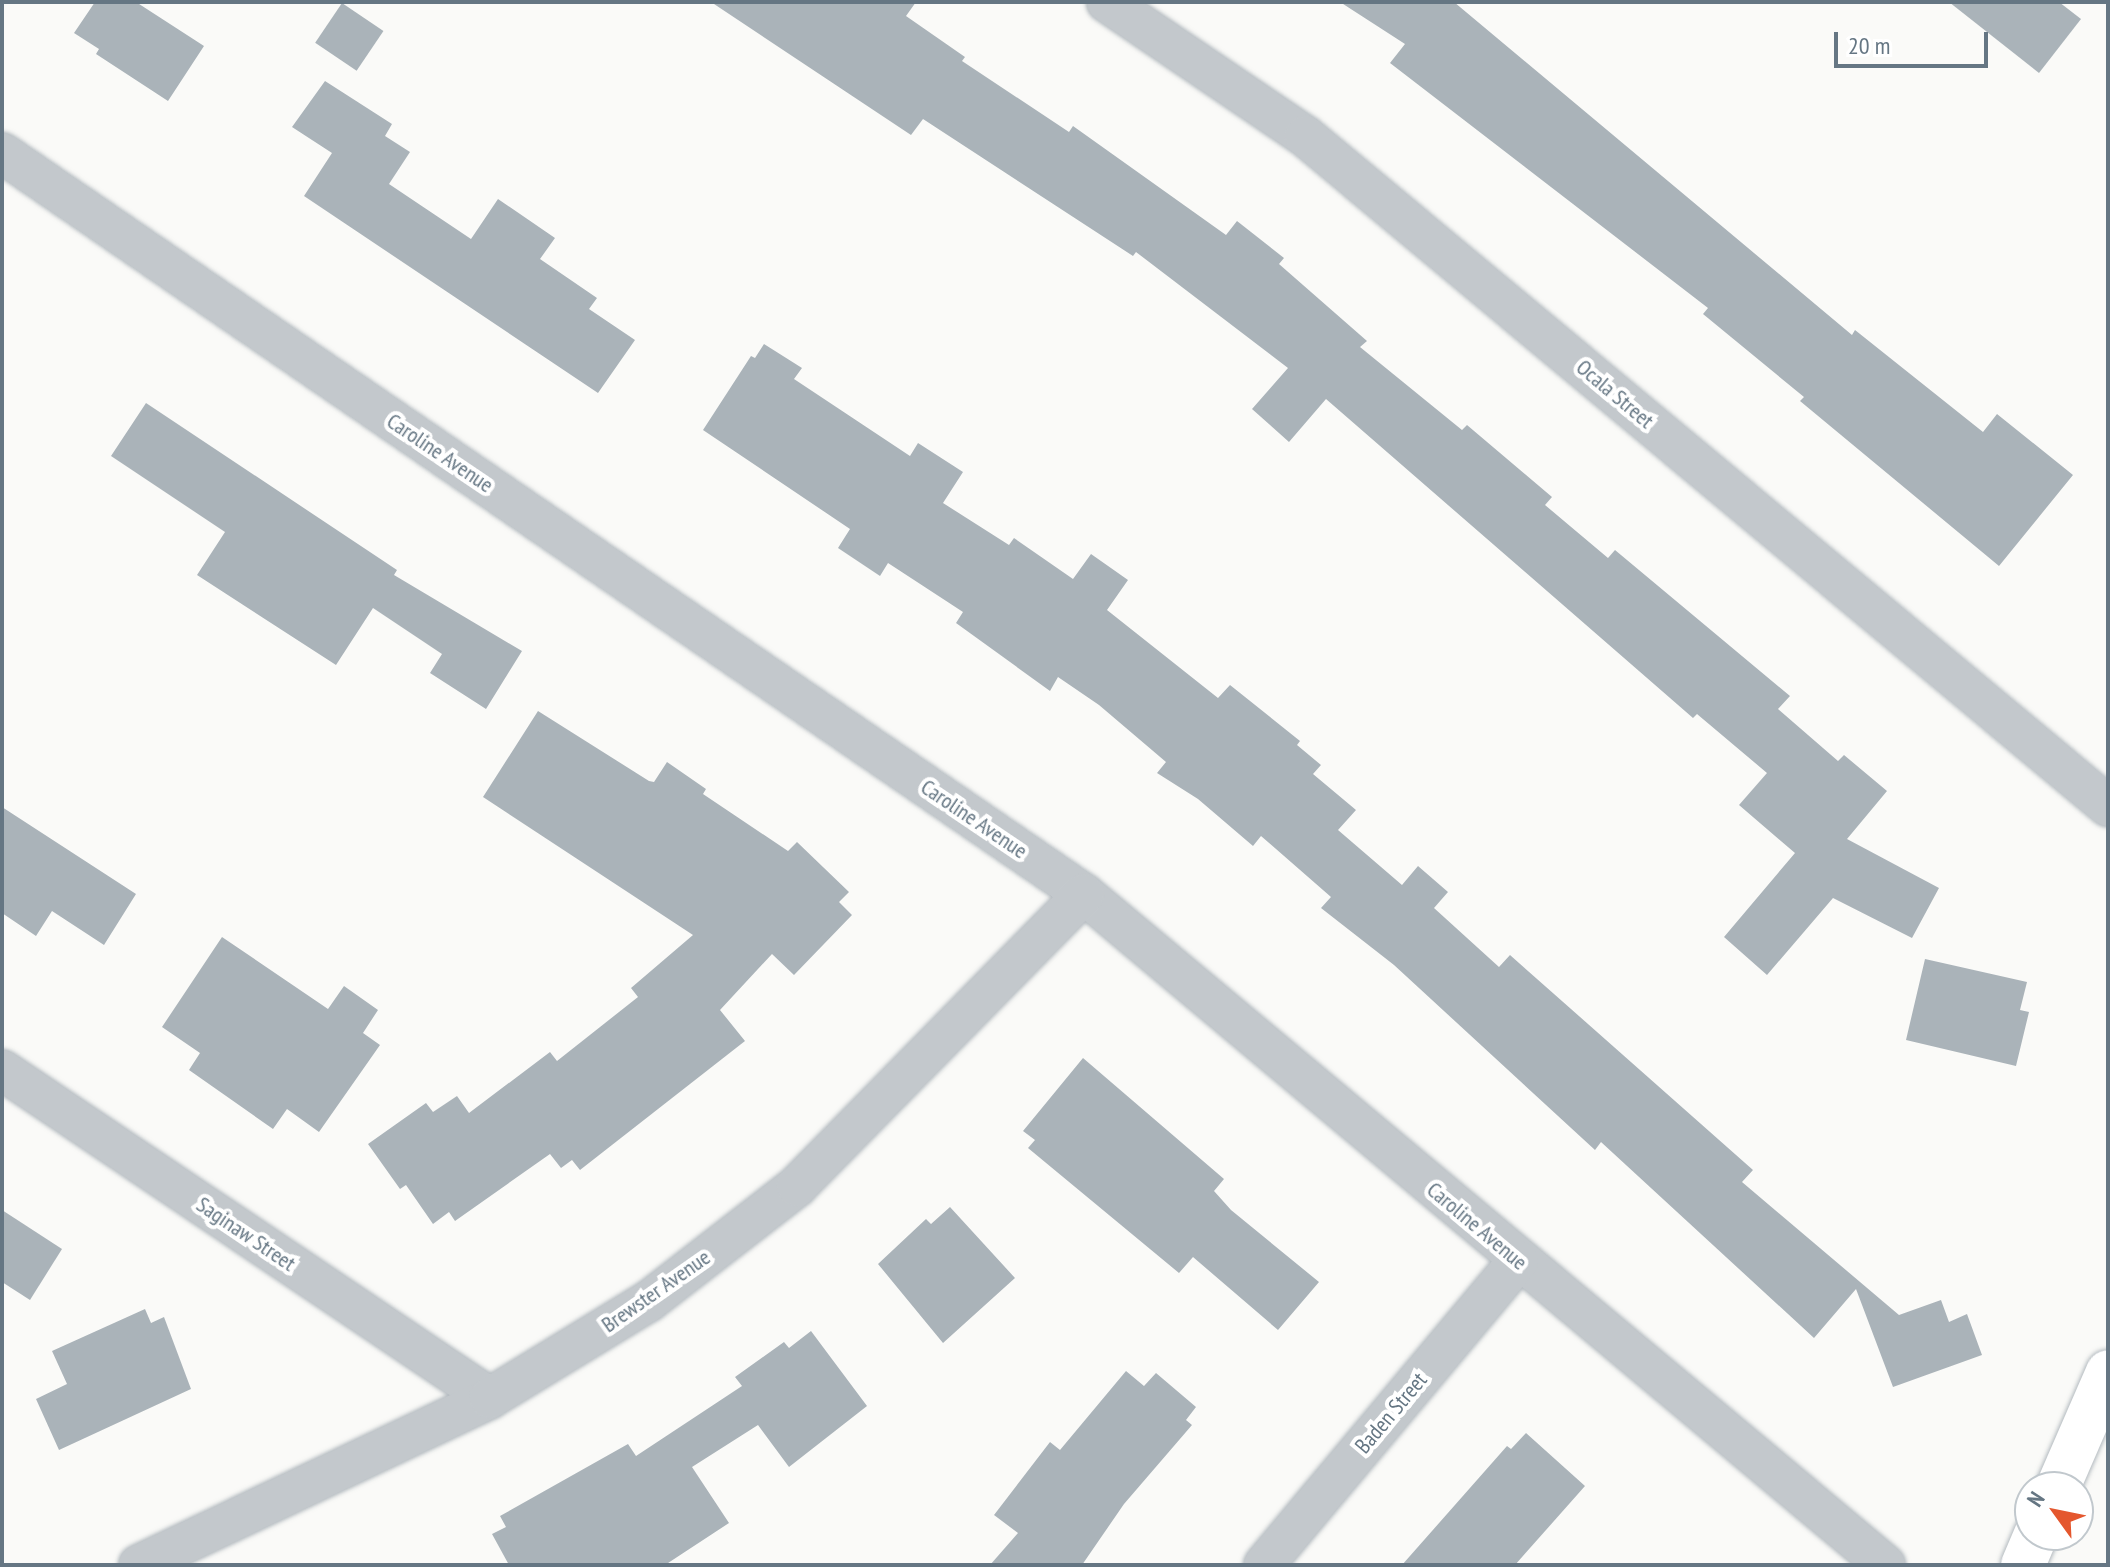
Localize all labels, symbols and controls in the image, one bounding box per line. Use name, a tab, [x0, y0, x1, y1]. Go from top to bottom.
scale bar	[1838, 16, 1992, 66]
text: 20 m	[1848, 30, 1890, 61]
street label: Ocala Street	[1571, 354, 1659, 434]
street label: Caroline Avenue	[382, 408, 498, 498]
street label: Caroline Avenue	[916, 774, 1032, 864]
street label: Caroline Avenue	[1421, 1176, 1533, 1276]
street label: Saginaw Street	[191, 1191, 301, 1277]
street label: Brewster Avenue	[596, 1244, 716, 1338]
street label: Baden Street	[1350, 1367, 1432, 1459]
north arrow	[2014, 1471, 2094, 1551]
text: N	[2021, 1486, 2051, 1512]

